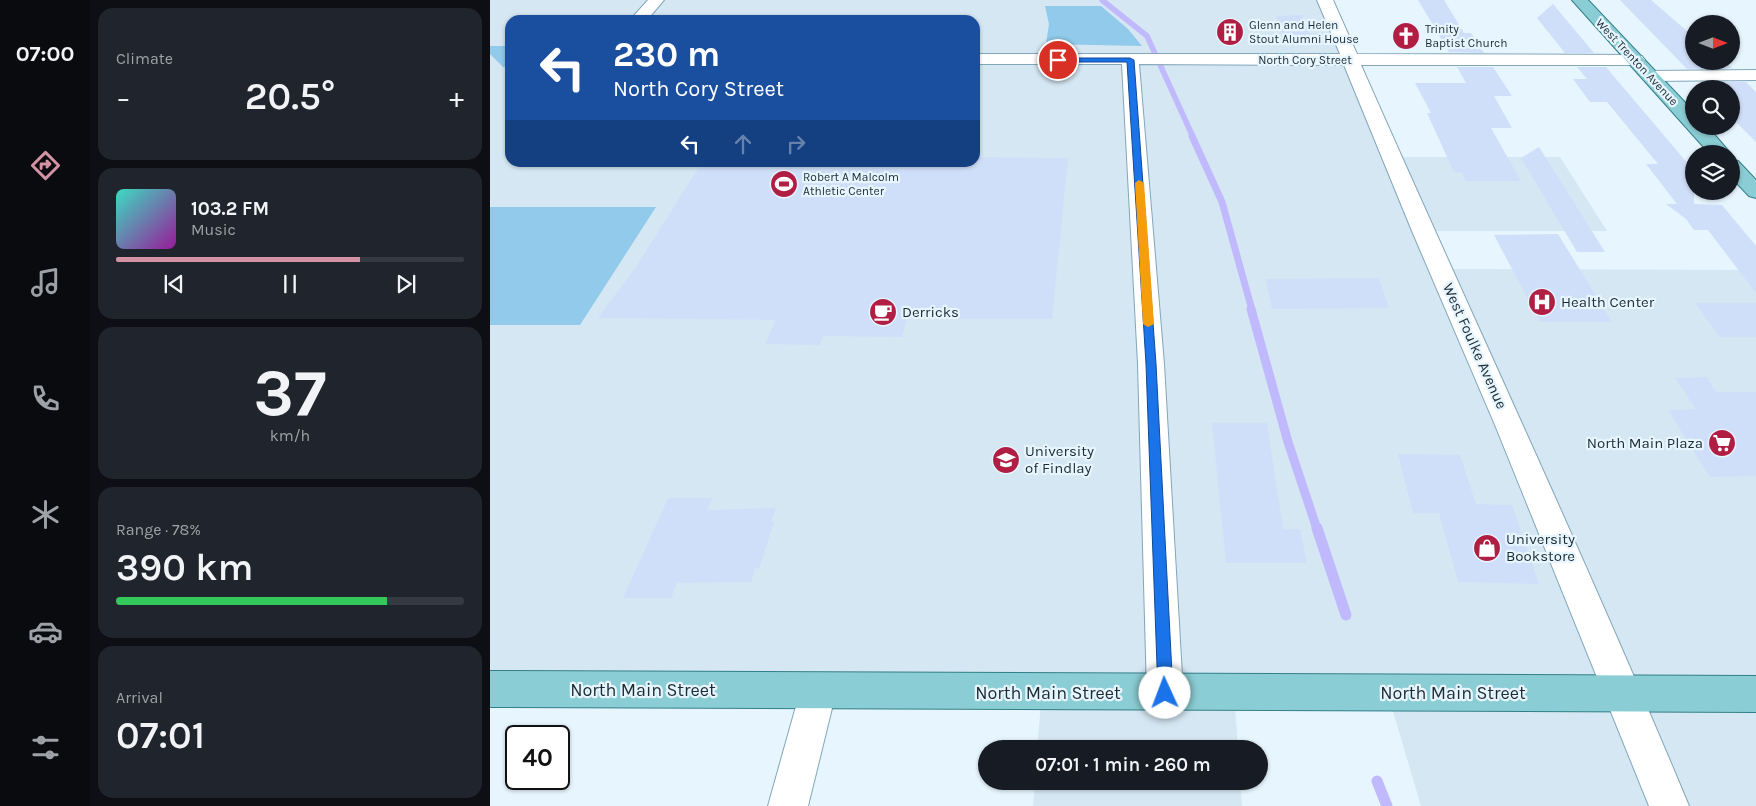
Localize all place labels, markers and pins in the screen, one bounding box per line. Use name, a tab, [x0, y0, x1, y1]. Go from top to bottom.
building icon: Glenn and Helen Stout Alumni House	[1215, 17, 1245, 47]
place label: Glenn and Helen Stout Alumni House	[1249, 18, 1359, 46]
church icon: Trinity Baptist Church	[1391, 21, 1421, 51]
place label: Trinity Baptist Church	[1425, 22, 1507, 50]
pin	[1037, 39, 1079, 81]
sports icon: Robert A Malcolm Athletic Center	[769, 169, 799, 199]
place label: Robert A Malcolm Athletic Center	[803, 170, 899, 198]
hospital icon: Health Center	[1527, 287, 1557, 317]
place label: Health Center	[1561, 293, 1655, 311]
cafe icon: Derricks	[868, 297, 898, 327]
place label: Derricks	[902, 303, 959, 321]
supermarket icon: North Main Plaza	[1707, 428, 1737, 458]
place label: North Main Plaza	[1587, 434, 1703, 452]
place label: University of Findlay	[1025, 442, 1094, 477]
school or university icon: University of Findlay	[991, 445, 1021, 475]
place label: University Bookstore	[1506, 530, 1575, 565]
shop icon: University Bookstore	[1472, 533, 1502, 563]

